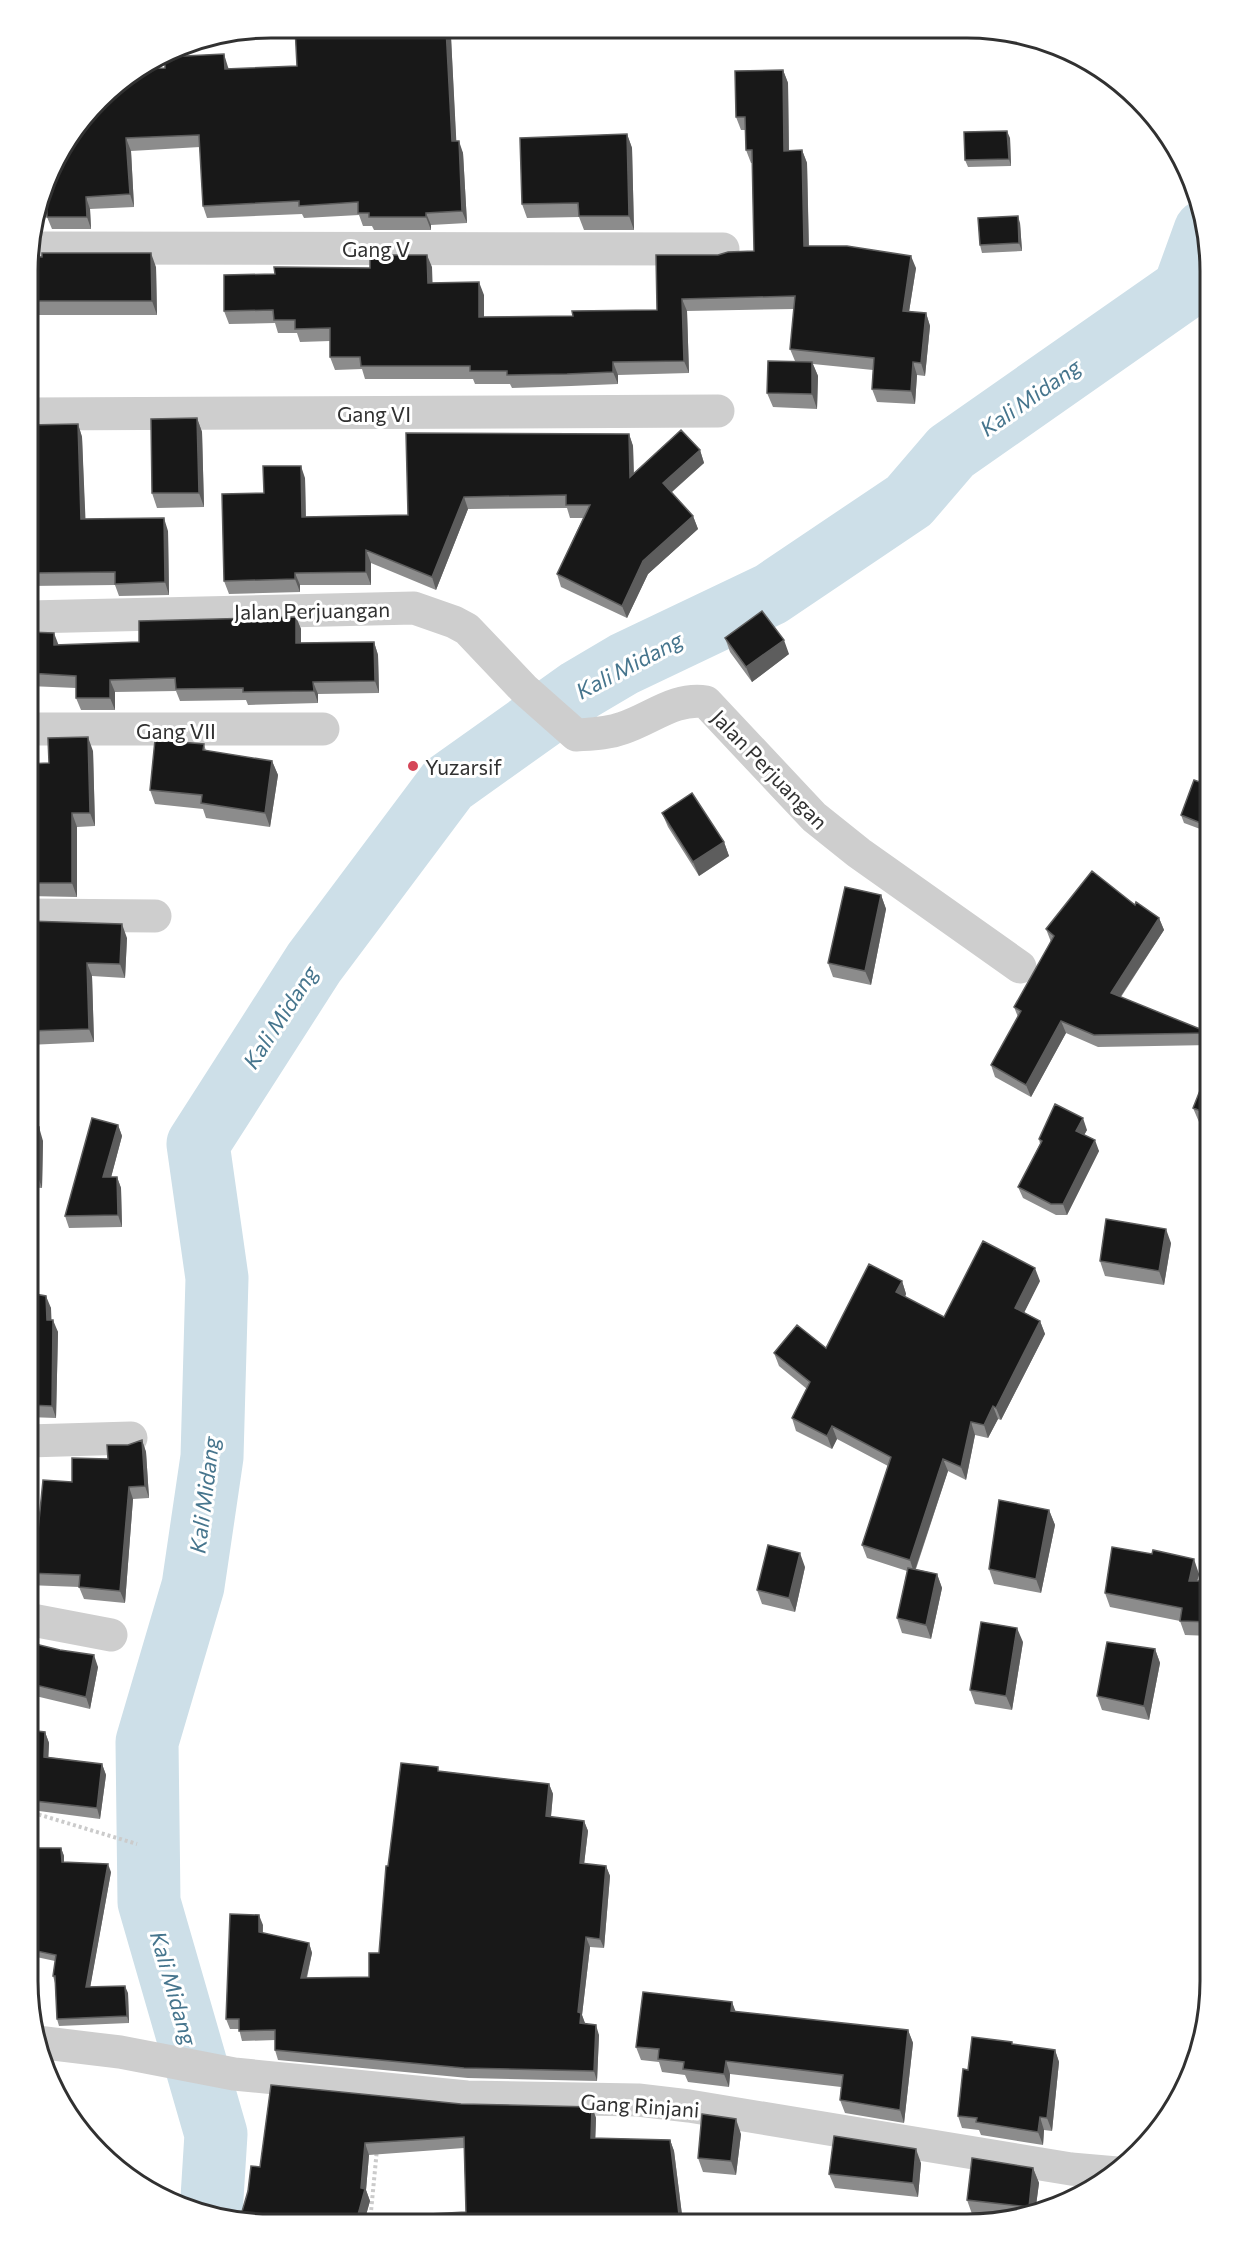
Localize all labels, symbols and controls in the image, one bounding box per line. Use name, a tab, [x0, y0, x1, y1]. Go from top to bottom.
street label: Gang V	[342, 236, 410, 261]
water label: Kali Midang	[974, 352, 1087, 442]
street label: Gang VI	[337, 401, 411, 426]
street label: Jalan Perjuangan	[234, 596, 390, 624]
water label: Kali Midang	[571, 625, 688, 704]
street label: Jalan Perjuangan	[707, 704, 833, 834]
street label: Gang VII	[136, 718, 216, 743]
place label: Yuzarsif	[425, 754, 503, 779]
marker: Yuzarsif	[406, 759, 420, 773]
water label: Kali Midang	[237, 960, 324, 1073]
water label: Kali Midang	[183, 1434, 225, 1555]
water label: Kali Midang	[145, 1928, 203, 2049]
street label: Gang Rinjani	[580, 2088, 700, 2122]

